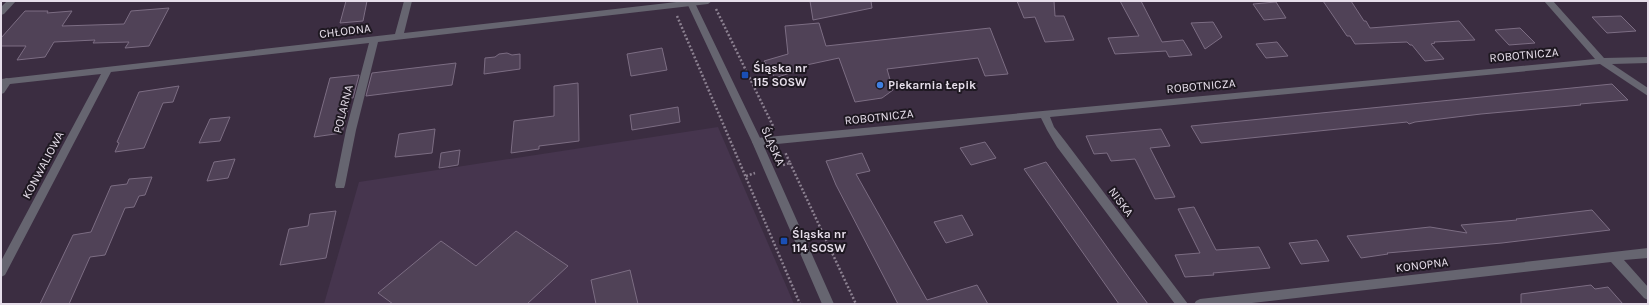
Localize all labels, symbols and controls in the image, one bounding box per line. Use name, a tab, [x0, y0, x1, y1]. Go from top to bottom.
street label: CHŁODNA	[318, 21, 372, 41]
street label: ROBOTNICZA	[1489, 45, 1559, 65]
place label: Śląska nr 115 SOSW	[753, 60, 807, 89]
marker: Śląska nr 115 SOSW	[740, 70, 750, 80]
street label: ROBOTNICZA	[1166, 76, 1236, 96]
place label: Piekarnia Łepik	[888, 78, 976, 92]
marker: Piekarnia Łepik	[875, 80, 885, 90]
street label: POLARNA	[330, 83, 356, 135]
street label: ROBOTNICZA	[844, 106, 914, 128]
street label: ŚLĄSKA	[758, 124, 789, 168]
street label: KONWALIOWA	[19, 129, 67, 201]
street label: NISKA	[1105, 185, 1137, 219]
place label: Śląska nr 114 SOSW	[792, 226, 846, 255]
marker: Śląska nr 114 SOSW	[779, 236, 789, 246]
street label: KONOPNA	[1395, 255, 1449, 275]

